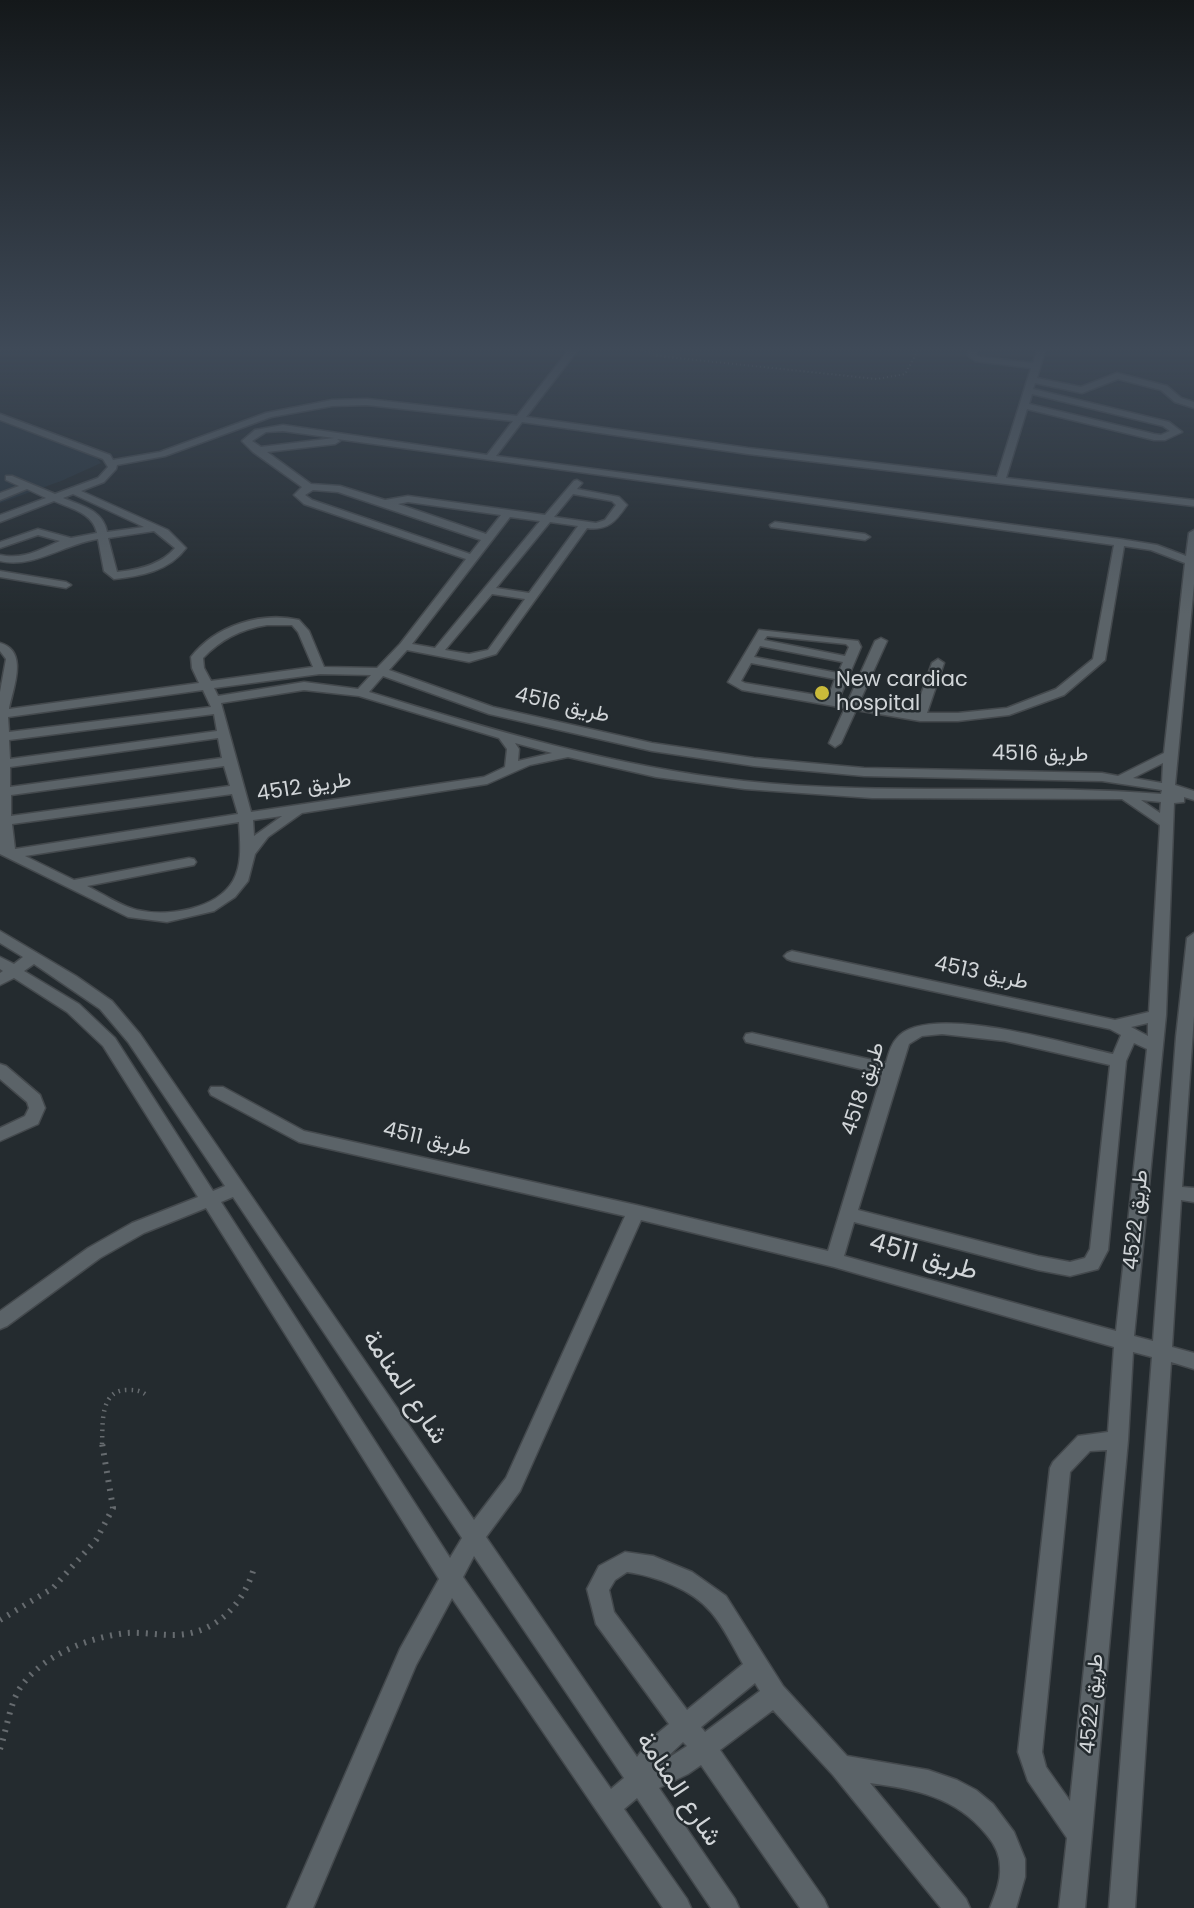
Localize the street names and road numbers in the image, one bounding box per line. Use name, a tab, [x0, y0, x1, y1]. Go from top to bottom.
street label: طريق 4516	[512, 683, 612, 729]
street label: طريق 4516	[991, 742, 1089, 768]
street label: طريق 4512	[255, 768, 353, 808]
street label: طريق 4513	[932, 952, 1030, 996]
street label: طريق 4518	[837, 1039, 891, 1139]
street label: طريق 4511	[380, 1118, 474, 1162]
street label: طريق 4522	[1119, 1169, 1155, 1271]
street label: طريق 4511	[865, 1228, 981, 1288]
street label: شارع المنامة	[355, 1325, 453, 1451]
street label: طريق 4522	[1076, 1653, 1110, 1755]
street label: شارع المنامة	[629, 1727, 727, 1853]

